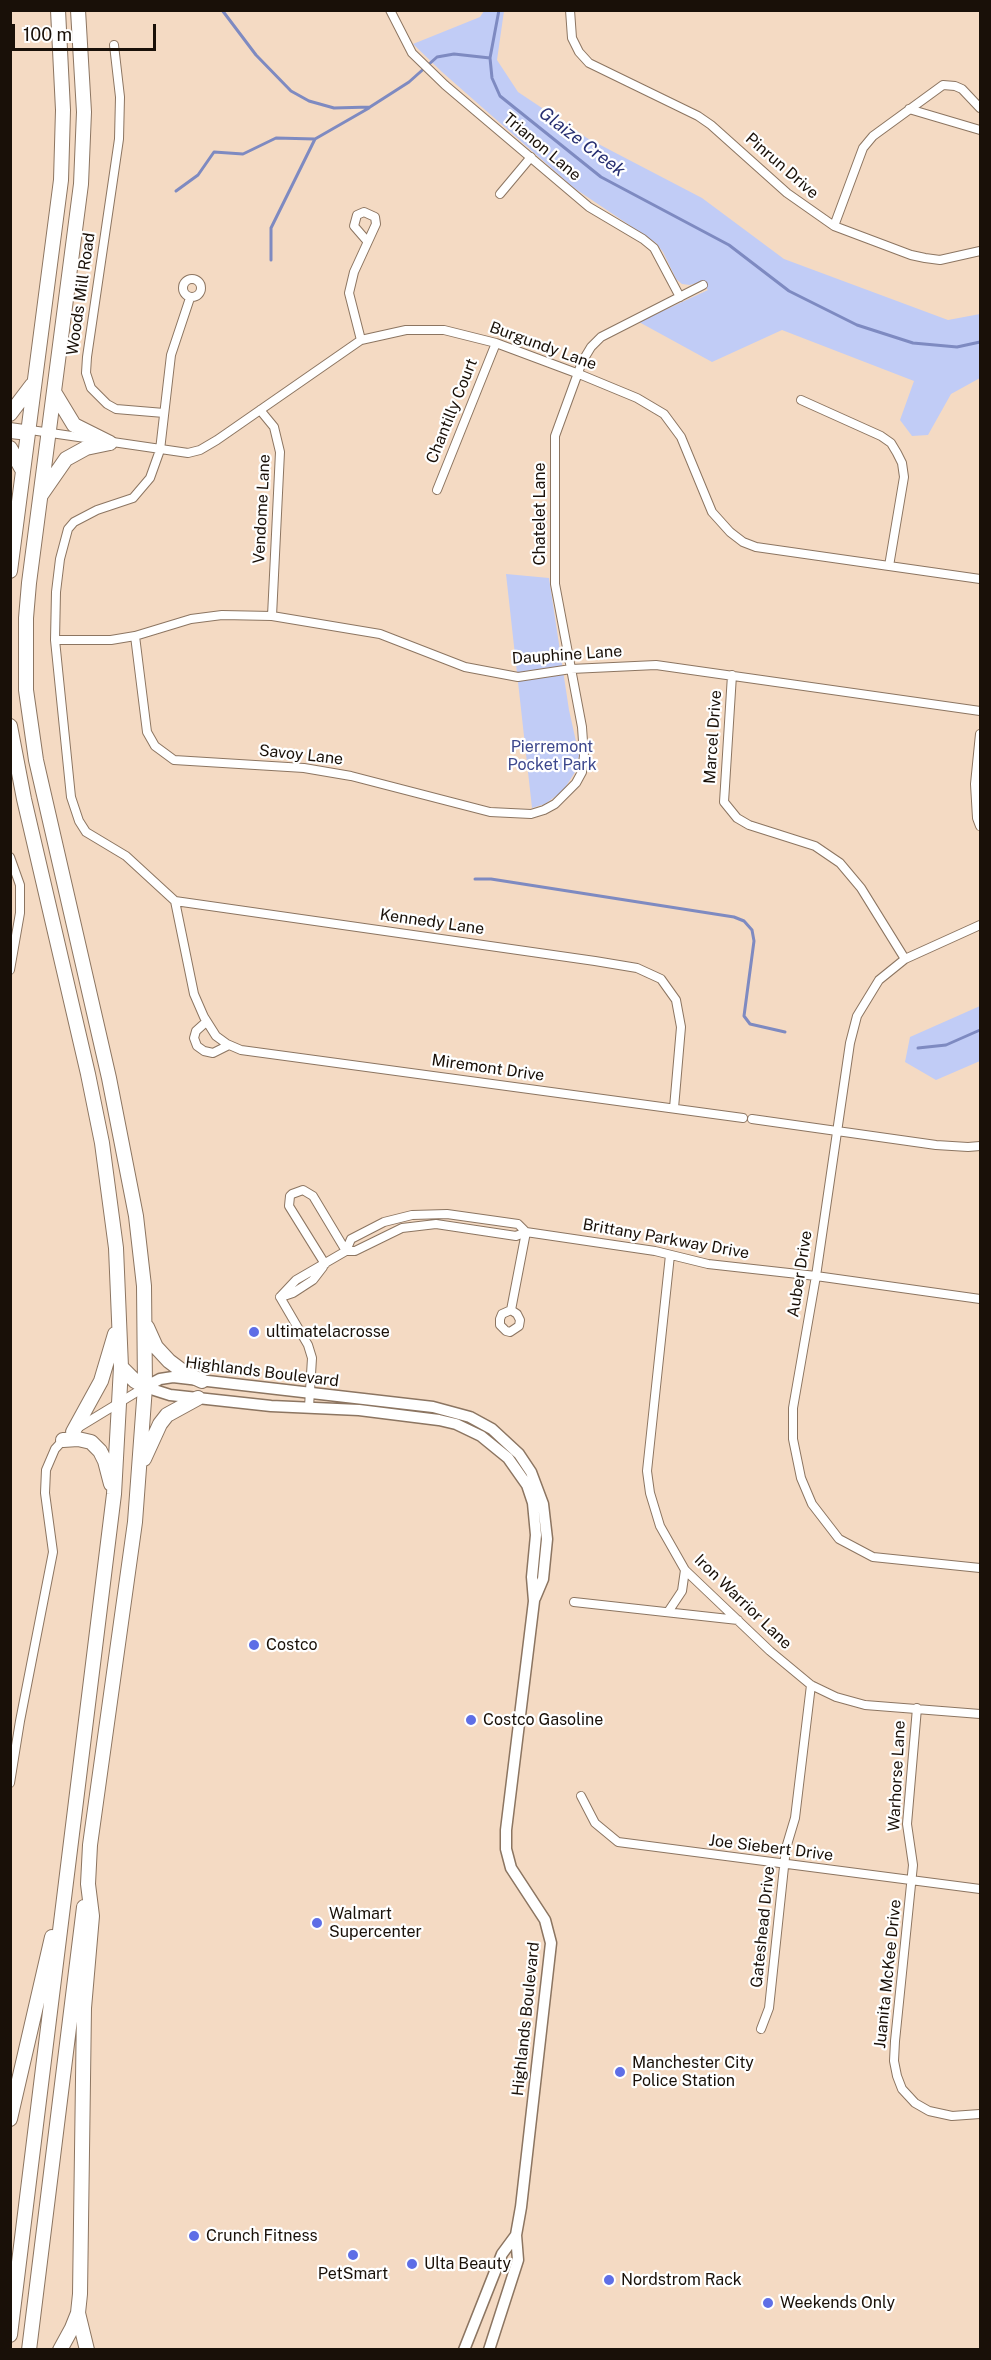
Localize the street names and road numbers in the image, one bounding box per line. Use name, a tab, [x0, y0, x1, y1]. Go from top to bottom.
street label: Trianon Lane	[499, 109, 585, 185]
street label: Pinrun Drive	[742, 129, 822, 203]
street label: Woods Mill Road	[63, 231, 99, 357]
street label: Burgundy Lane	[487, 318, 599, 374]
street label: Chantilly Court	[422, 356, 482, 466]
street label: Vendome Lane	[250, 454, 274, 564]
street label: Chatelet Lane	[530, 462, 550, 566]
street label: Dauphine Lane	[511, 642, 623, 668]
street label: Marcel Drive	[700, 690, 726, 784]
street label: Savoy Lane	[258, 741, 344, 769]
street label: Kennedy Lane	[379, 905, 485, 939]
street label: Miremont Drive	[430, 1051, 546, 1085]
street label: Brittany Parkway Drive	[581, 1215, 751, 1263]
street label: Auber Drive	[784, 1229, 816, 1319]
street label: Highlands Boulevard	[184, 1353, 340, 1391]
street label: Iron Warrior Lane	[690, 1551, 796, 1653]
street label: Warhorse Lane	[885, 1720, 909, 1832]
street label: Joe Siebert Drive	[708, 1831, 834, 1865]
street label: Gateshead Drive	[747, 1865, 779, 1989]
street label: Juanita McKee Drive	[871, 1898, 905, 2050]
street label: Highlands Boulevard	[508, 1941, 544, 2097]

